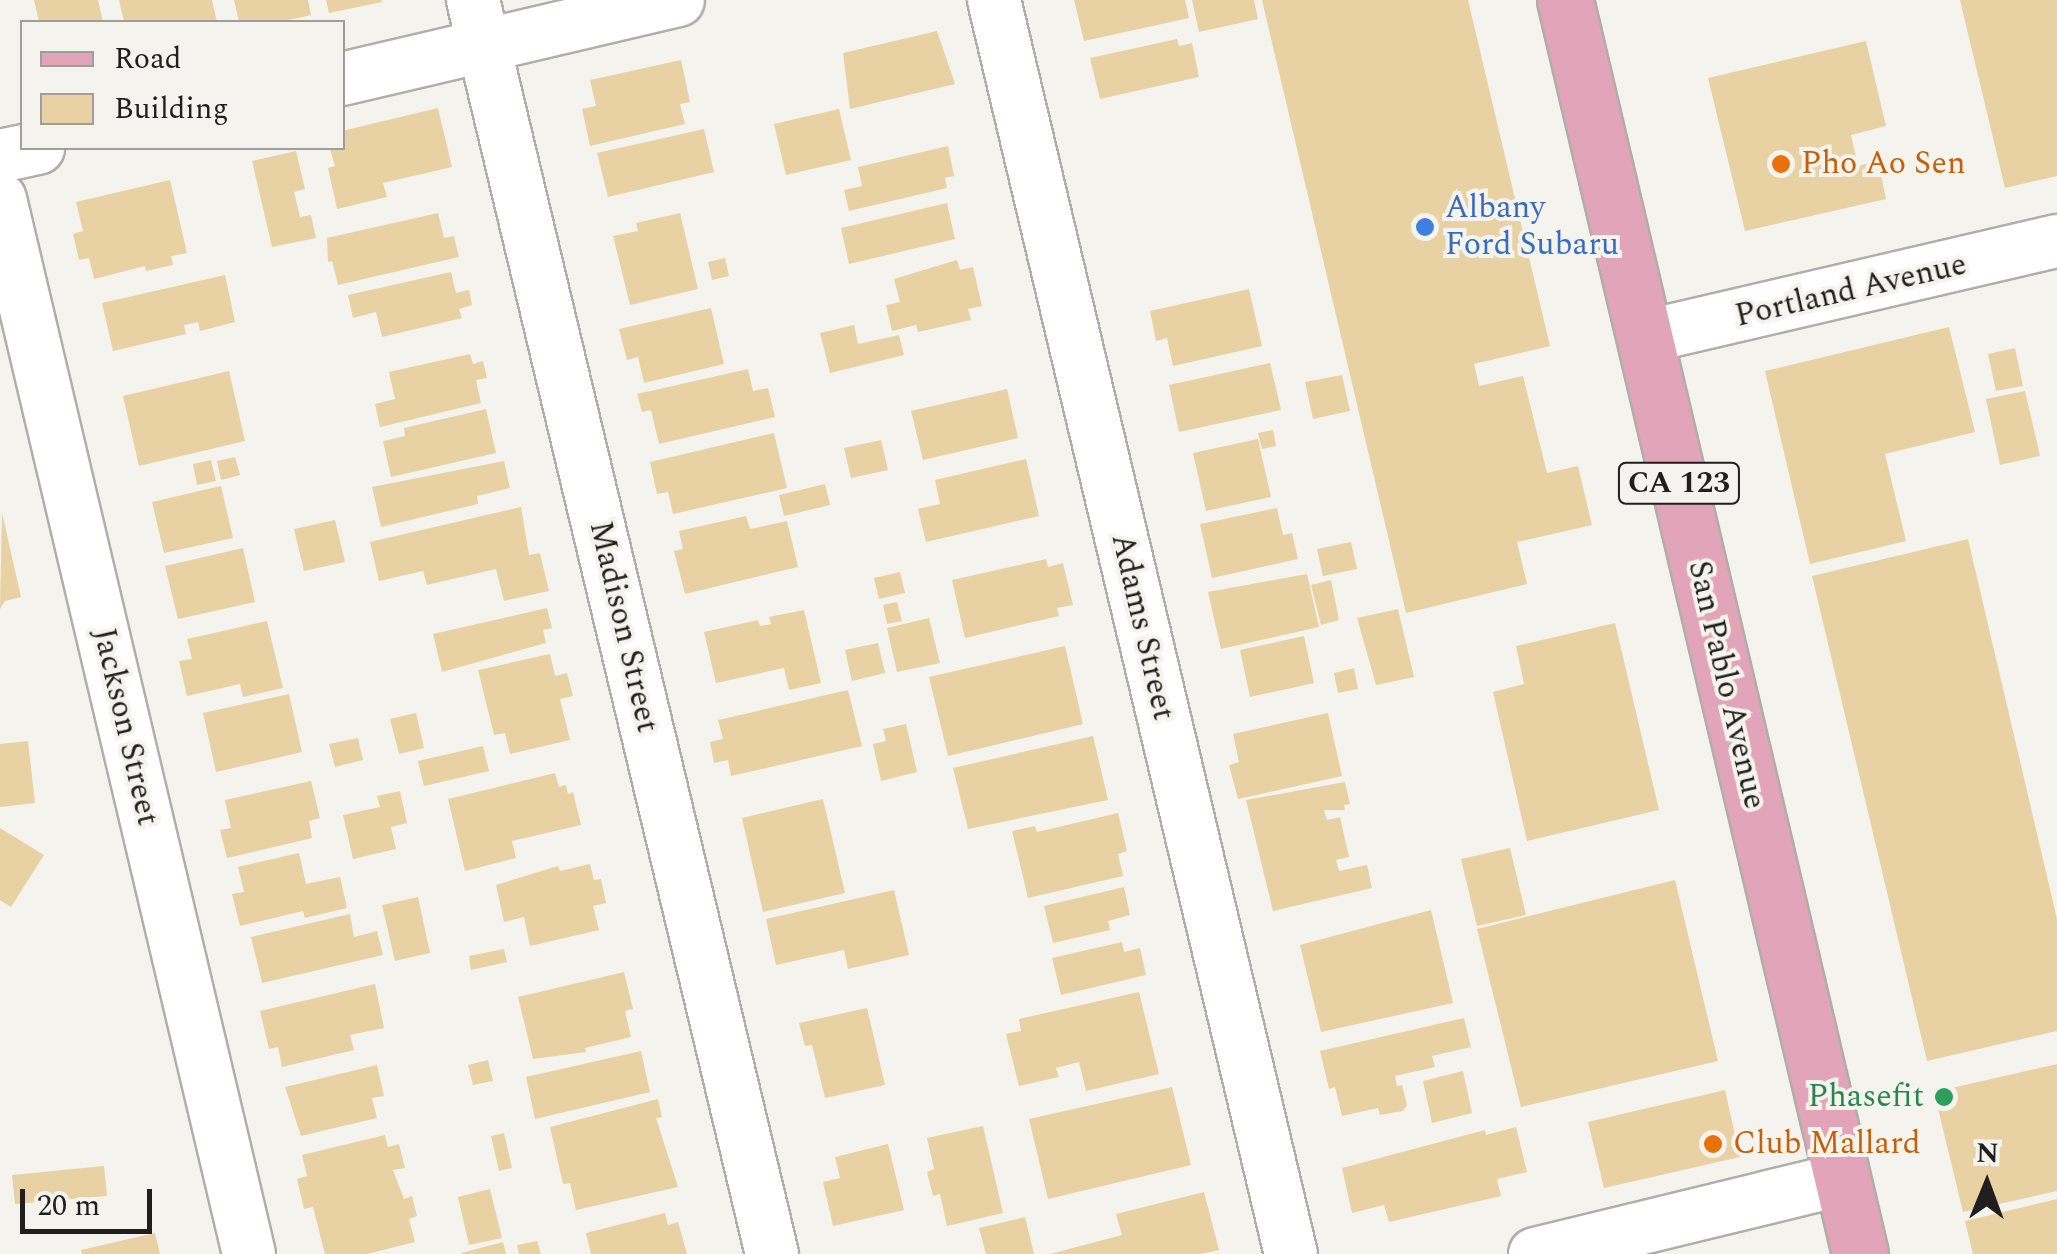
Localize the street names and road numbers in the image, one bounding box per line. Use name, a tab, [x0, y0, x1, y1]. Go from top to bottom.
street label: Portland Avenue	[1732, 246, 1970, 336]
road number: CA 123	[1616, 458, 1742, 508]
street label: Madison Street	[580, 517, 666, 737]
street label: Adams Street	[1102, 530, 1182, 724]
street label: San Pablo Avenue	[1679, 557, 1773, 813]
street label: Jackson Street	[84, 625, 166, 829]

